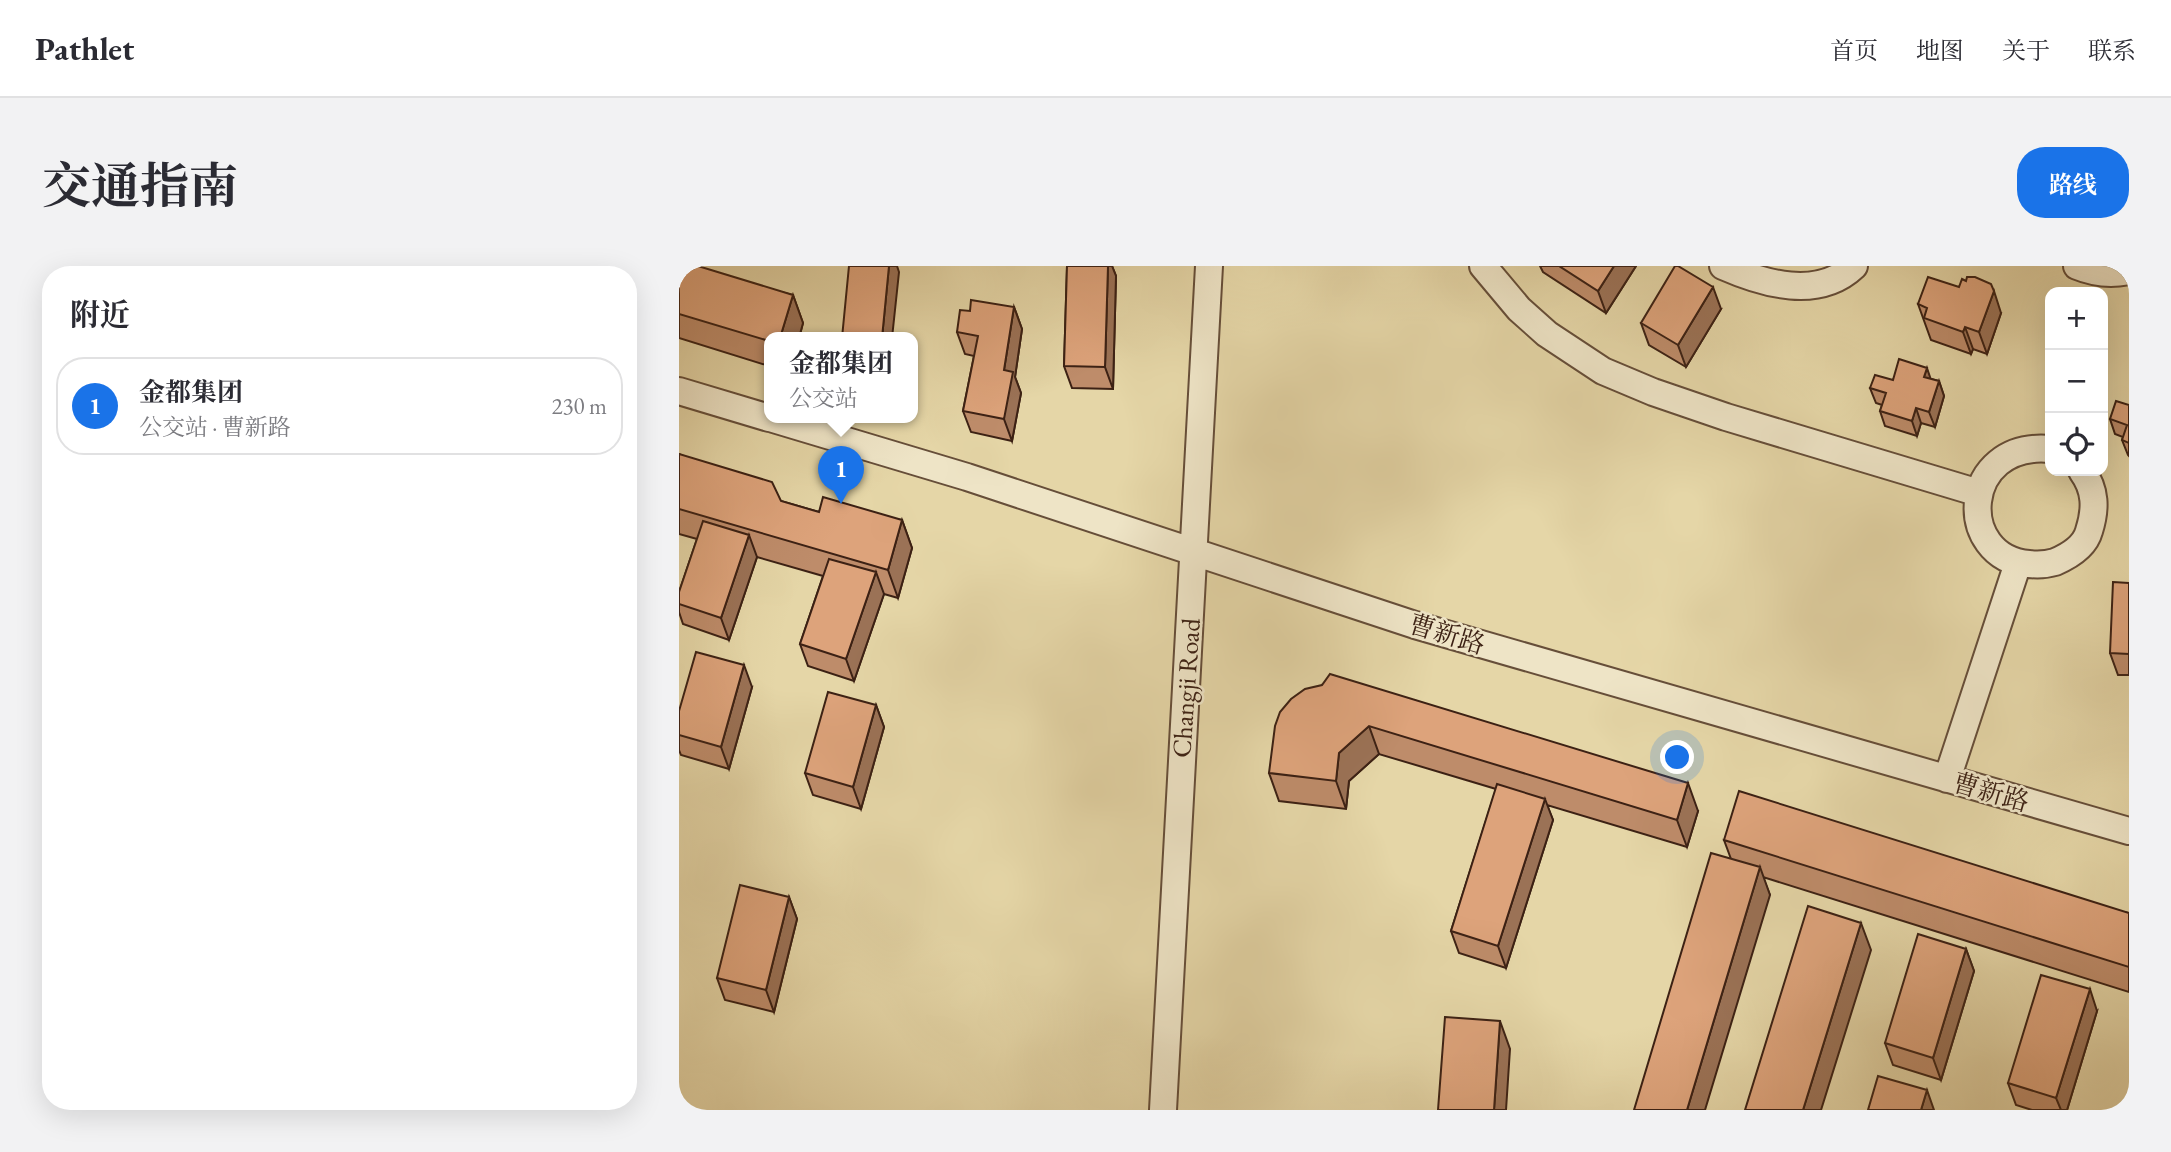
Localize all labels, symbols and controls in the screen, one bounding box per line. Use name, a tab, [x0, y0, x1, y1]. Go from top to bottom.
text: Pathlet	[35, 27, 134, 70]
text: 首页	[1830, 35, 1878, 66]
text: 地图	[1916, 35, 1964, 66]
text: 关于	[2002, 35, 2050, 66]
text: 联系	[2088, 35, 2136, 66]
button: 路线	[2017, 147, 2129, 218]
text: 交通指南	[42, 154, 238, 218]
map controls	[2045, 287, 2108, 476]
button: +	[2045, 287, 2108, 350]
text: 附近	[70, 295, 130, 334]
popup	[764, 332, 918, 423]
text: 金都集团	[789, 346, 893, 380]
button: −	[2045, 350, 2108, 413]
text: 金都集团	[139, 375, 243, 409]
text: 公交站	[789, 383, 858, 413]
text: 1	[89, 391, 101, 421]
text: 230 m	[551, 391, 607, 421]
text: 公交站 · 曹新路	[139, 412, 291, 442]
button: locate	[2045, 413, 2108, 476]
pin: 1	[818, 446, 864, 504]
street label: 曹新路	[1405, 606, 1489, 662]
street label: Changji Road	[1164, 616, 1208, 759]
your location	[1660, 740, 1694, 774]
street label: 曹新路	[1949, 765, 2033, 819]

